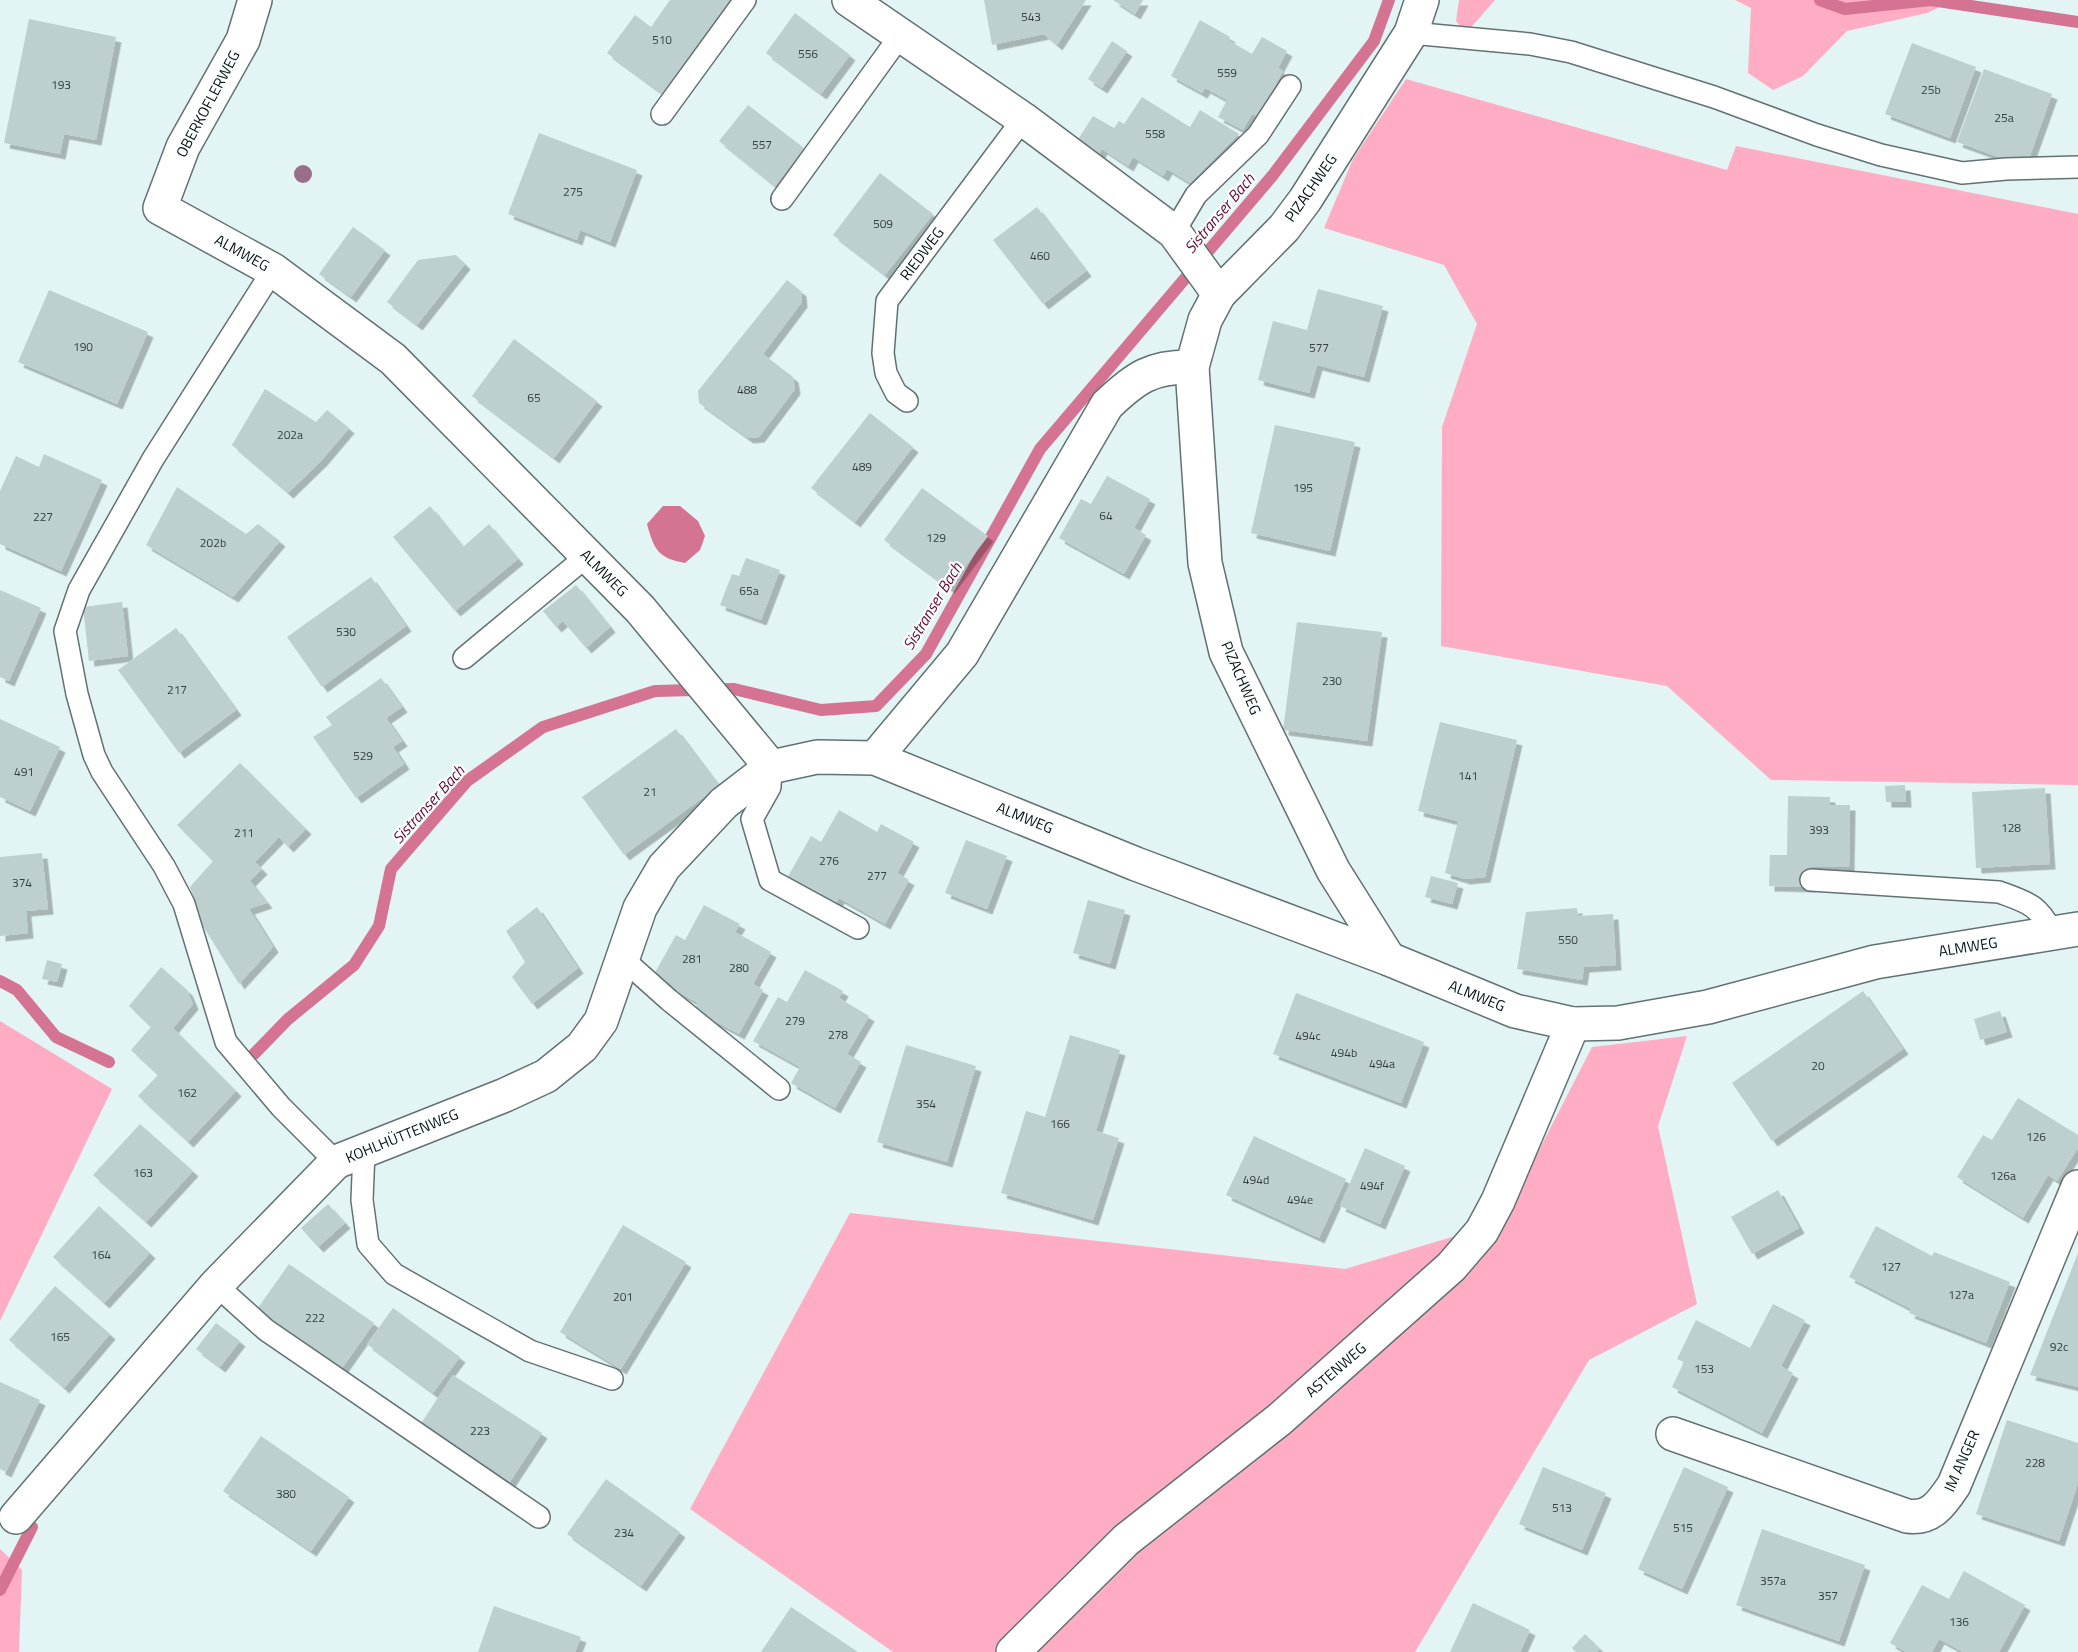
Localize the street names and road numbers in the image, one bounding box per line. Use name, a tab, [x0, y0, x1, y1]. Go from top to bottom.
street label: OBERKOFLERWEG	[170, 46, 245, 161]
street label: PIZACHWEG	[1279, 149, 1342, 226]
street label: RIEDWEG	[894, 222, 949, 285]
street label: ALMWEG	[211, 228, 274, 277]
street label: ALMWEG	[575, 544, 633, 602]
street label: PIZACHWEG	[1216, 637, 1267, 718]
street label: ALMWEG	[993, 796, 1057, 839]
street label: ALMWEG	[1937, 930, 1999, 963]
street label: ALMWEG	[1445, 974, 1509, 1017]
street label: KOHLHÜTTENWEG	[342, 1102, 462, 1169]
street label: ASTENWEG	[1300, 1337, 1371, 1403]
street label: IM ANGER	[1938, 1426, 1985, 1495]

